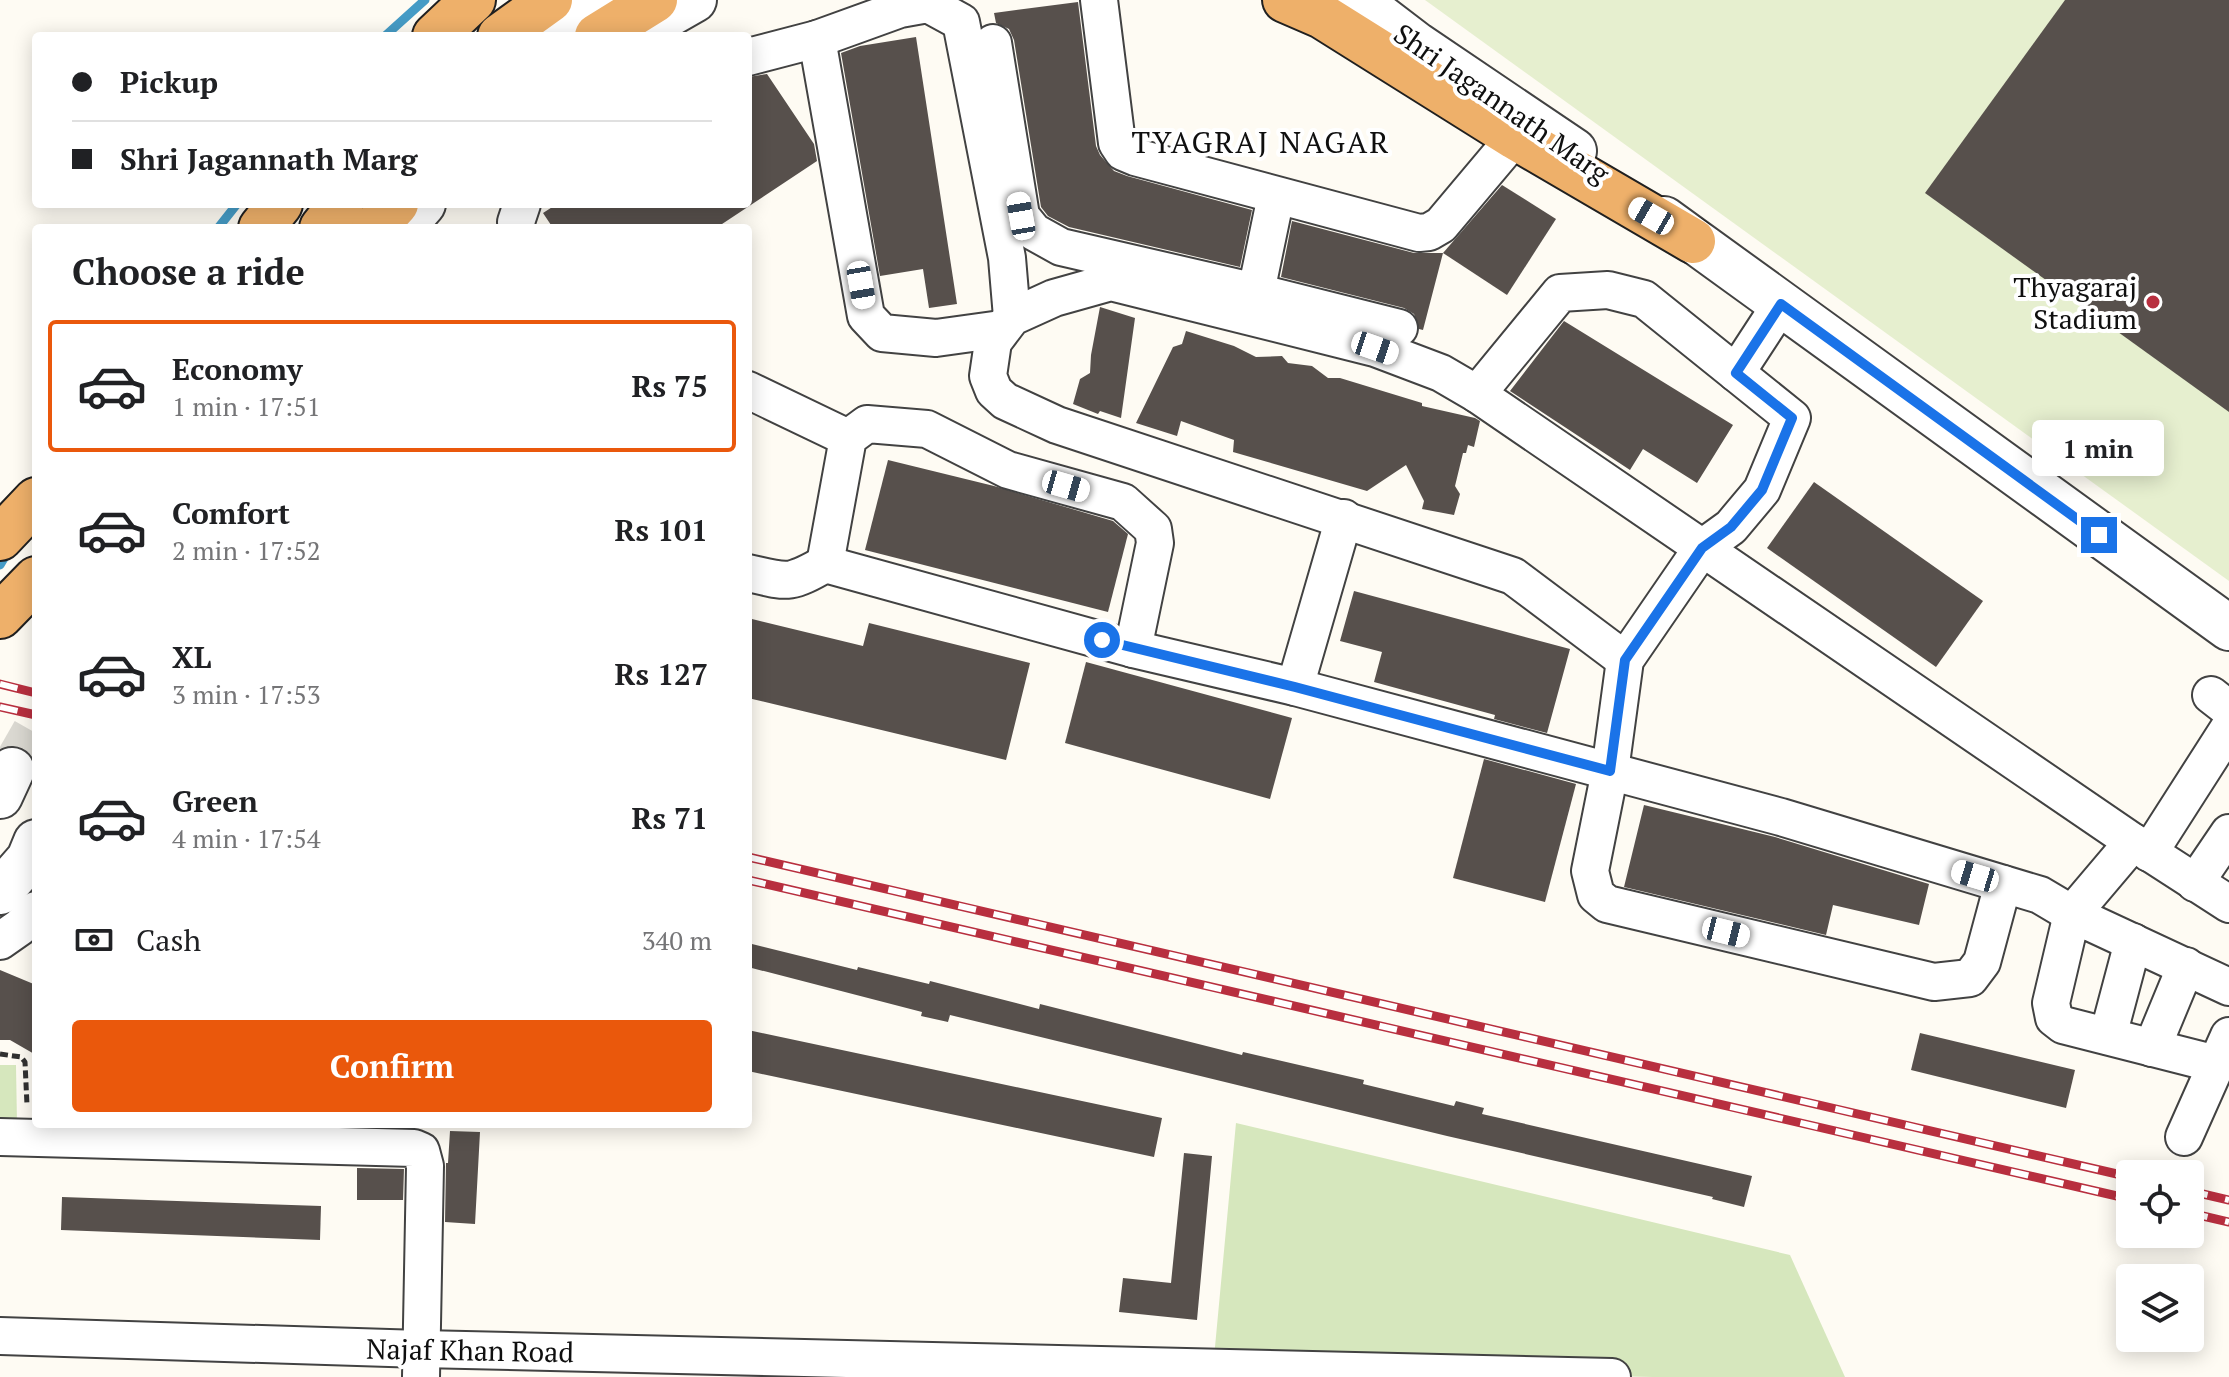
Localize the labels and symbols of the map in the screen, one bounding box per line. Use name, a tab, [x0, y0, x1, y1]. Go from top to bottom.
street label: Shri Jagannath Marg	[1387, 15, 1618, 192]
district label: TYAGRAJ NAGAR	[1132, 122, 1390, 162]
car	[1005, 190, 1037, 242]
car	[1624, 194, 1678, 238]
car	[845, 259, 877, 311]
place label: Thyagaraj Stadium	[2013, 268, 2137, 337]
marker: Thyagaraj Stadium	[2144, 293, 2162, 311]
car	[1348, 329, 1402, 367]
callout: 1 min	[2033, 419, 2165, 475]
car	[1040, 468, 1092, 504]
route end	[2081, 517, 2117, 553]
route start	[1084, 622, 1120, 658]
car	[1949, 858, 2001, 894]
car	[1700, 915, 1752, 949]
street label: Najaf Khan Road	[366, 1330, 574, 1370]

